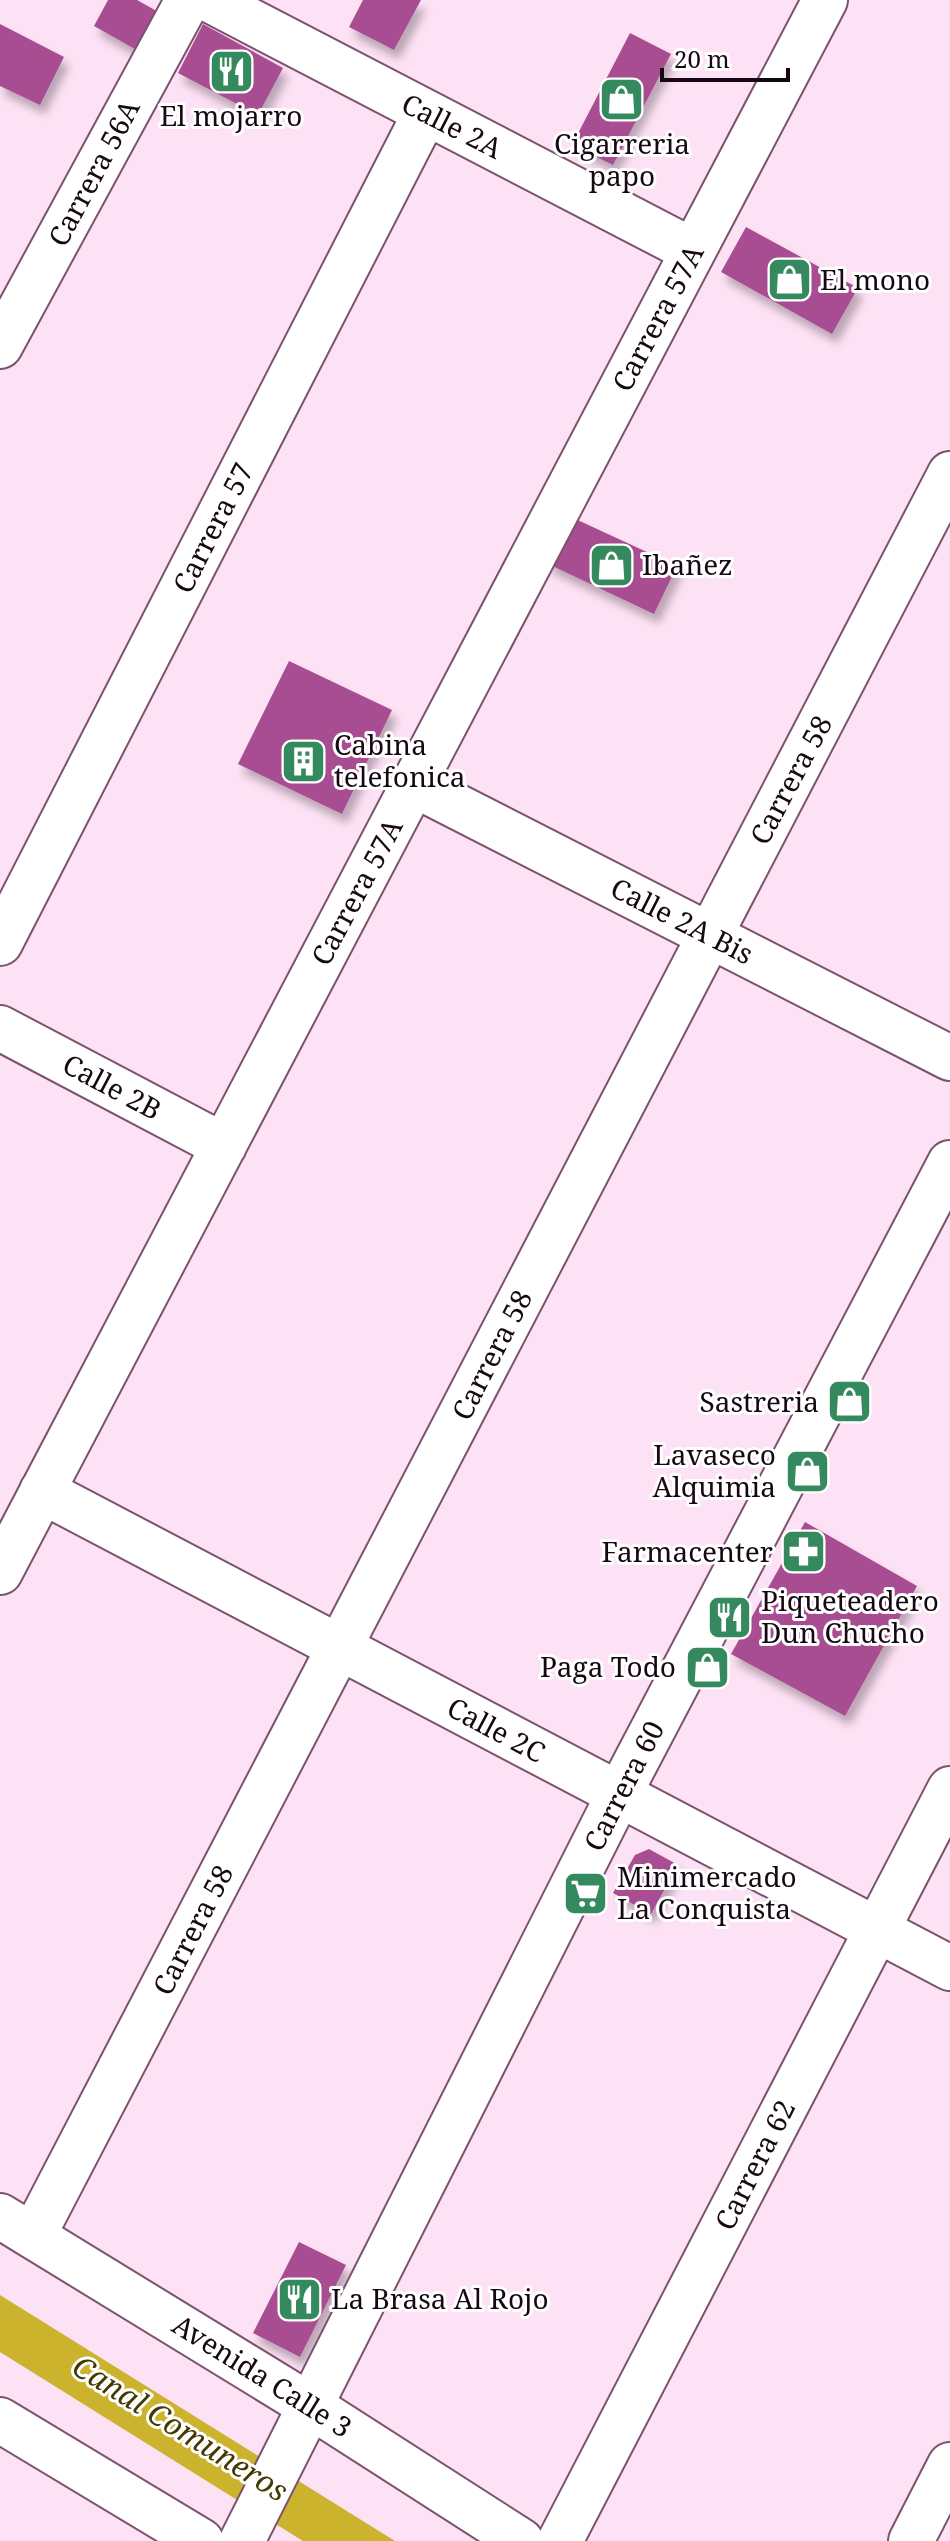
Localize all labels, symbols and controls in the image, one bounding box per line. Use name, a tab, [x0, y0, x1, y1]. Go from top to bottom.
scale bar	[662, 32, 788, 82]
text: 20 m	[674, 42, 730, 75]
restaurant icon: El mojarro	[207, 47, 255, 95]
shop icon: Cigarreria papo	[598, 75, 646, 123]
street label: Calle 2A	[396, 84, 509, 167]
street label: Carrera 56A	[39, 92, 148, 253]
place label: El mojarro	[160, 96, 302, 134]
place label: Cigarreria papo	[554, 124, 690, 194]
street label: Carrera 57A	[603, 237, 712, 398]
shop icon: El mono	[765, 256, 813, 304]
place label: El mono	[820, 260, 930, 298]
street label: Carrera 57	[163, 456, 261, 599]
shop icon: Ibañez	[587, 541, 635, 589]
place label: Ibañez	[642, 545, 733, 583]
street label: Carrera 58	[740, 708, 840, 851]
place label: Cabina telefonica	[334, 725, 466, 795]
building icon: Cabina telefonica	[279, 737, 327, 785]
street label: Carrera 57A	[302, 811, 411, 972]
street label: Calle 2A Bis	[605, 868, 760, 972]
street label: Calle 2B	[57, 1044, 168, 1128]
street label: Carrera 58	[442, 1283, 540, 1426]
shop icon: Sastreria	[826, 1378, 874, 1426]
place label: Sastreria	[699, 1382, 819, 1420]
place label: Lavaseco Alquimia	[652, 1435, 776, 1505]
shop icon: Lavaseco Alquimia	[783, 1447, 831, 1495]
pharmacy icon: Farmacenter	[780, 1528, 828, 1576]
place label: Farmacenter	[602, 1532, 773, 1570]
place label: Piqueteadero Dun Chucho	[761, 1581, 939, 1651]
restaurant icon: Piqueteadero Dun Chucho	[706, 1593, 754, 1641]
shop icon: Paga Todo	[683, 1643, 731, 1691]
place label: Paga Todo	[540, 1647, 676, 1685]
street label: Calle 2C	[441, 1688, 552, 1771]
street label: Carrera 60	[574, 1714, 672, 1857]
place label: Minimercado La Conquista	[617, 1857, 797, 1927]
street label: Carrera 58	[143, 1858, 241, 2001]
supermarket icon: Minimercado La Conquista	[562, 1869, 610, 1917]
street label: Carrera 62	[705, 2093, 803, 2236]
restaurant icon: La Brasa Al Rojo	[276, 2275, 324, 2323]
place label: La Brasa Al Rojo	[331, 2279, 549, 2317]
street label: Avenida Calle 3	[166, 2305, 359, 2446]
water label: Canal Comuneros	[65, 2345, 296, 2511]

